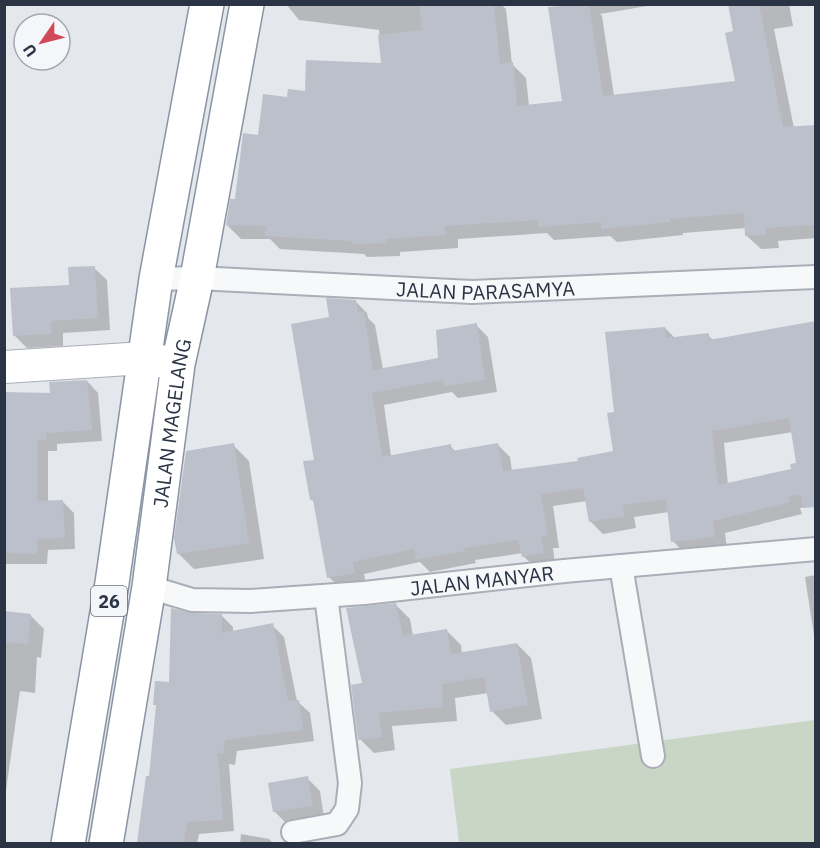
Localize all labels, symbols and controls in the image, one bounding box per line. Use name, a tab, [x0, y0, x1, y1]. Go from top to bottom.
north arrow	[12, 12, 72, 72]
text: U	[18, 40, 41, 61]
street label: JALAN PARASAMYA	[396, 274, 576, 306]
street label: JALAN MAGELANG	[146, 336, 197, 509]
street label: JALAN MANYAR	[409, 559, 555, 601]
road number: 26	[91, 586, 127, 616]

